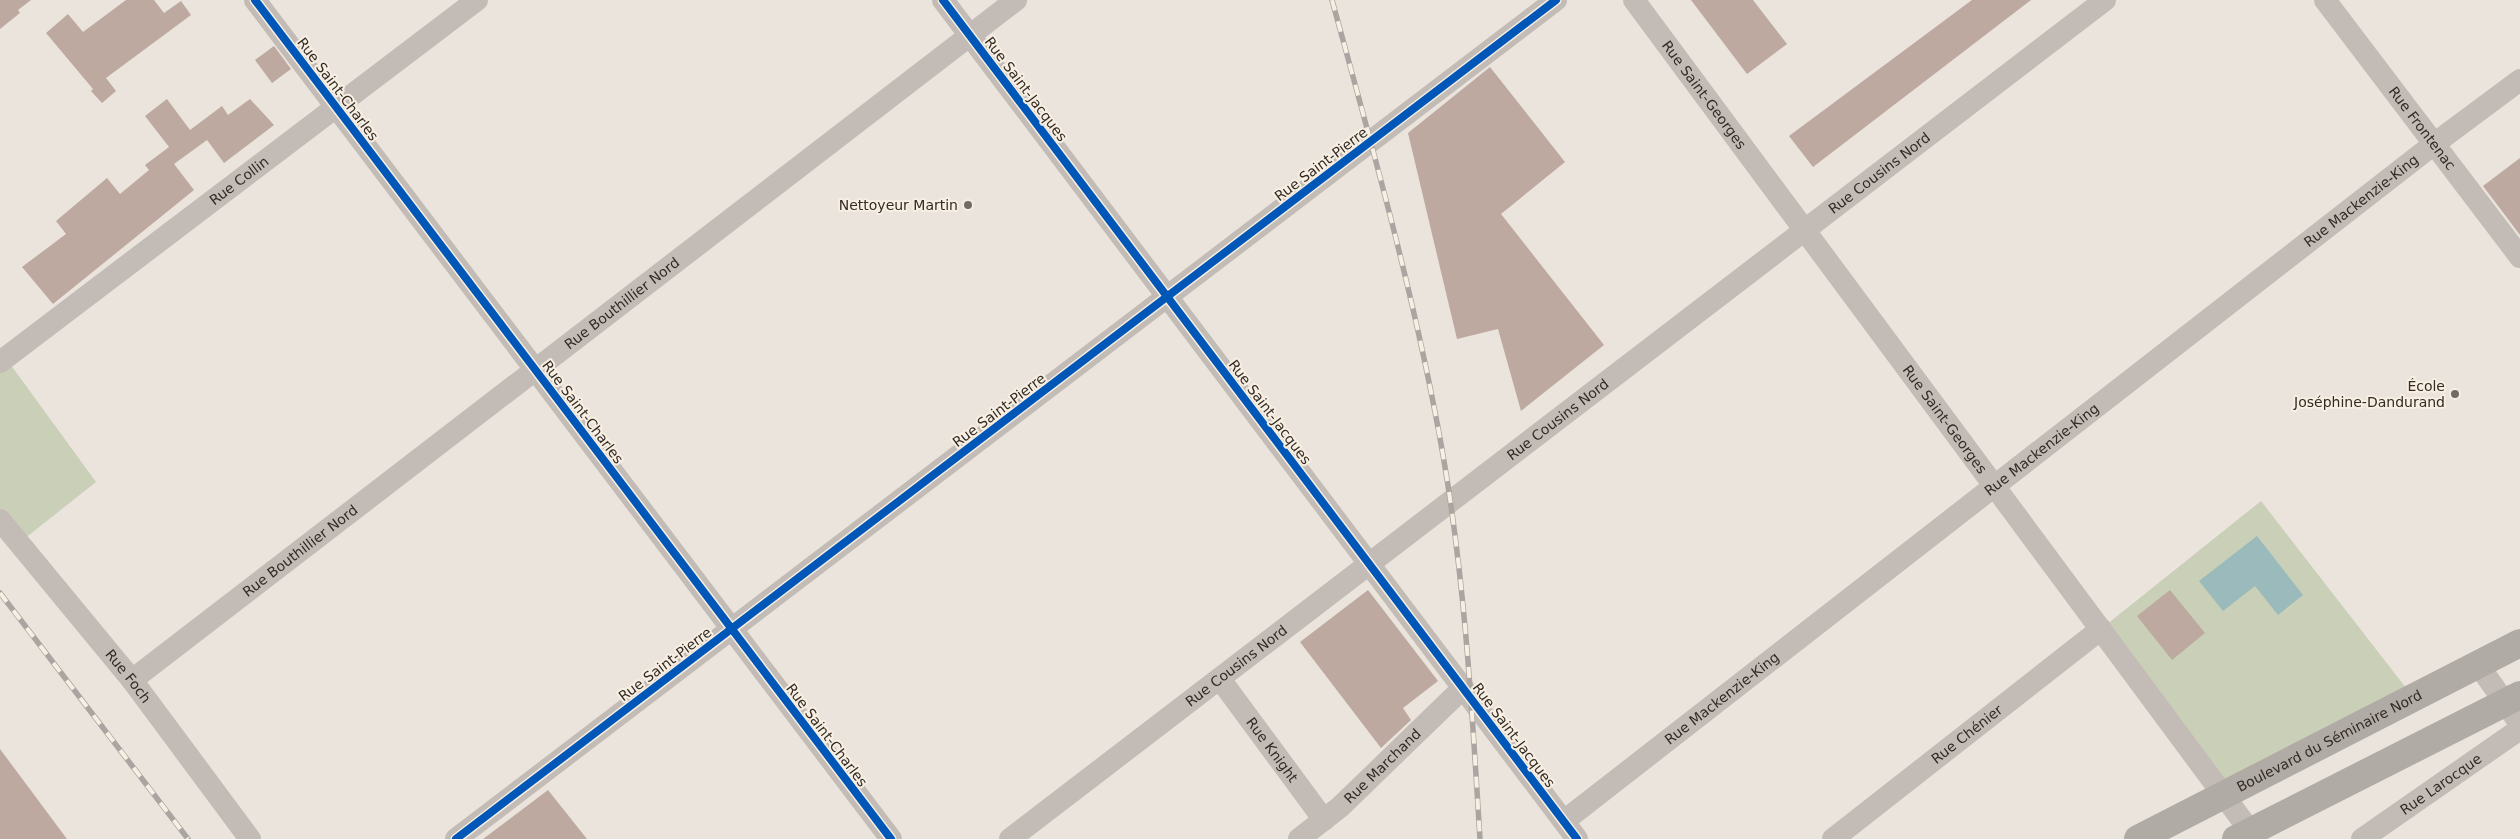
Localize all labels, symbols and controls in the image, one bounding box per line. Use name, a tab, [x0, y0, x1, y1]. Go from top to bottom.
street label: Rue Saint-Charles	[294, 34, 382, 144]
street label: Rue Saint-Jacques	[981, 34, 1071, 144]
street label: Rue Saint-Georges	[1659, 37, 1750, 152]
street label: Rue Frontenac	[2386, 83, 2459, 173]
street label: Rue Saint-Pierre	[1271, 124, 1371, 204]
street label: Rue Cousins Nord	[1825, 129, 1933, 217]
street label: Rue Mackenzie-King	[2301, 151, 2421, 250]
street label: Rue Collin	[206, 153, 272, 208]
place label: Nettoyeur Martin	[839, 197, 958, 213]
marker: Nettoyeur Martin	[962, 199, 974, 211]
street label: Rue Bouthillier Nord	[561, 254, 682, 352]
street label: Rue Saint-Charles	[539, 357, 627, 467]
street label: Rue Saint-Jacques	[1225, 357, 1315, 467]
street label: Rue Saint-Georges	[1900, 362, 1990, 477]
street label: Rue Saint-Pierre	[949, 370, 1049, 450]
street label: Rue Cousins Nord	[1504, 375, 1612, 463]
place label: École Joséphine-Dandurand	[2293, 378, 2445, 410]
marker: École Joséphine-Dandurand	[2449, 388, 2461, 400]
street label: Rue Mackenzie-King	[1981, 400, 2102, 499]
street label: Rue Bouthillier Nord	[240, 502, 361, 600]
street label: Rue Cousins Nord	[1182, 622, 1290, 710]
street label: Rue Saint-Pierre	[615, 624, 715, 704]
street label: Rue Foch	[102, 646, 154, 706]
street label: Rue Mackenzie-King	[1662, 649, 1782, 748]
street label: Rue Saint-Charles	[783, 680, 871, 790]
street label: Rue Saint-Jacques	[1469, 680, 1559, 790]
street label: Boulevard du Séminaire Nord	[2234, 687, 2425, 795]
street label: Rue Chénier	[1928, 701, 2006, 767]
street label: Rue Knight	[1243, 714, 1302, 786]
street label: Rue Marchand	[1341, 725, 1424, 807]
street label: Rue Larocque	[2397, 750, 2485, 818]

